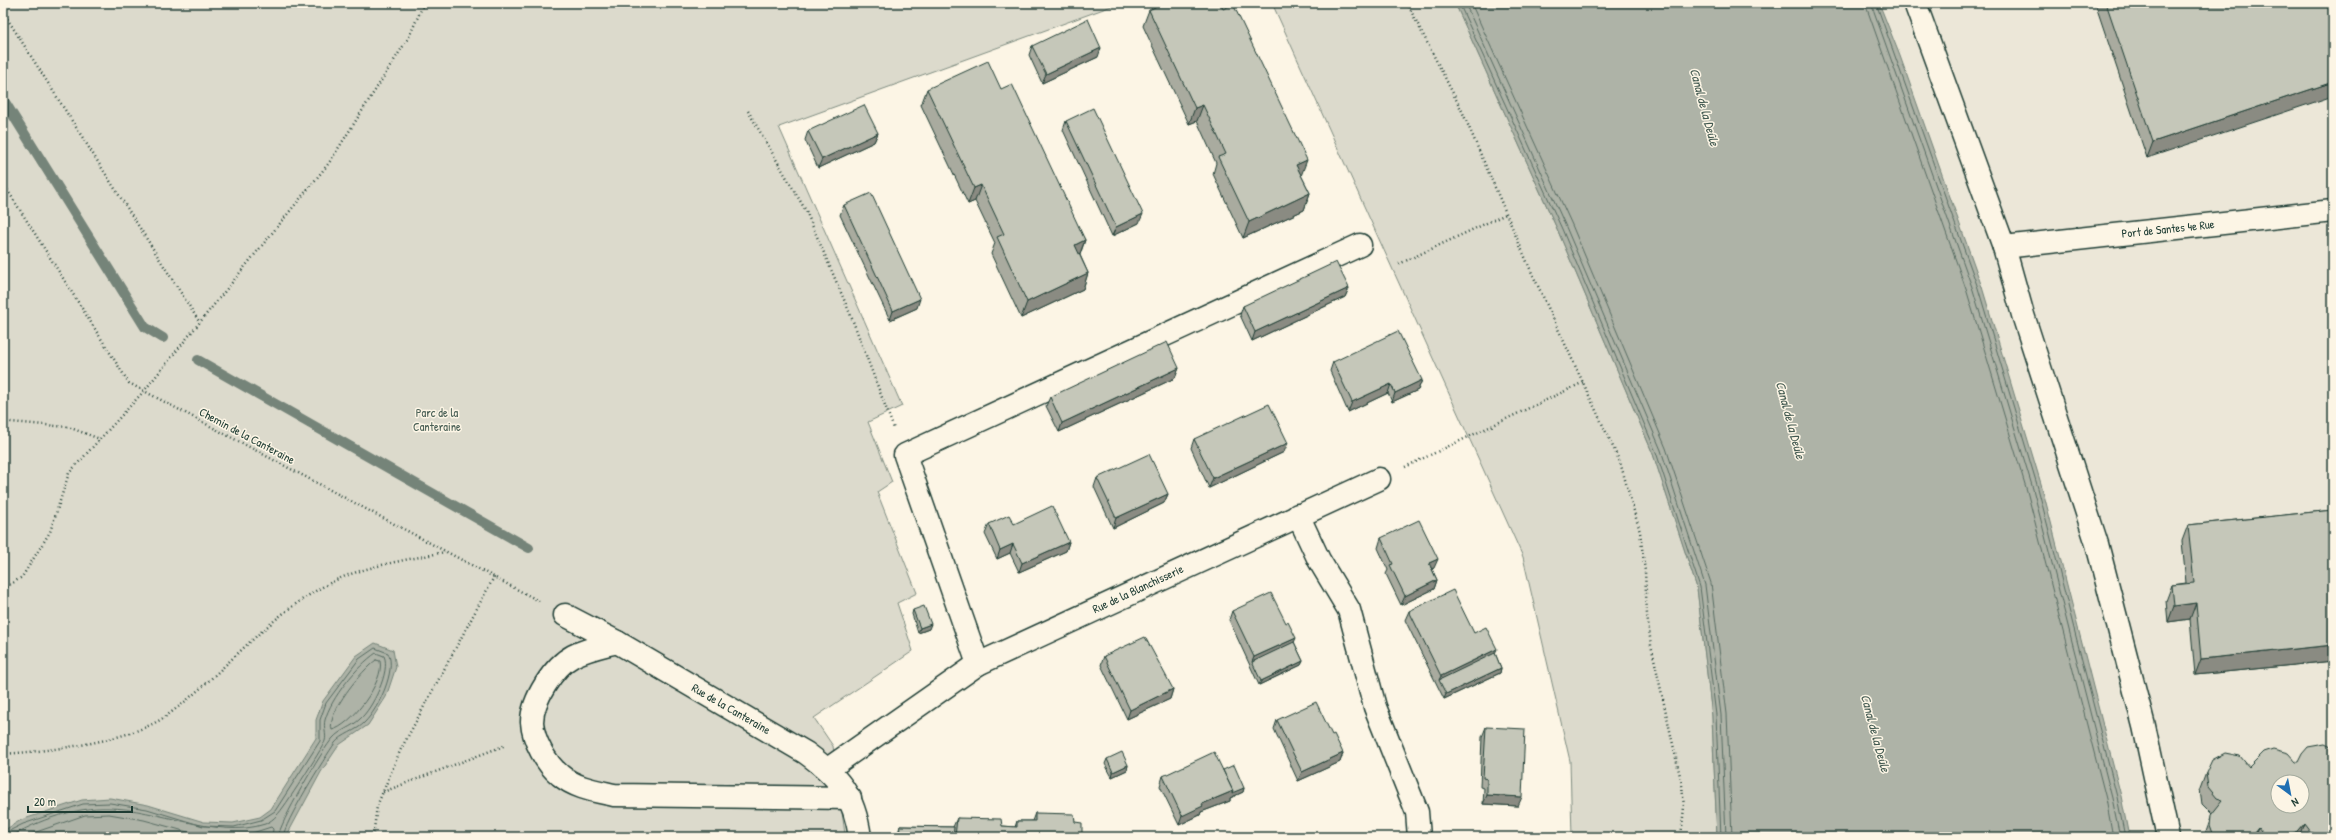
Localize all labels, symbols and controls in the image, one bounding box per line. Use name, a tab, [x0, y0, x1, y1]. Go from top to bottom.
water label: Canal de la Deûle	[1686, 66, 1724, 149]
street label: Port de Santes 4e Rue	[2121, 215, 2215, 242]
water label: Canal de la Deûle	[1772, 379, 1810, 462]
street label: Chemin de la Canteraine	[196, 403, 298, 468]
park label: Parc de la Canteraine	[413, 404, 461, 435]
street label: Rue de la Blanchisserie	[1090, 560, 1186, 617]
street label: Rue de la Canteraine	[689, 679, 774, 738]
water label: Canal de la Deûle	[1857, 692, 1895, 775]
north arrow	[2270, 774, 2310, 814]
scale bar	[28, 788, 132, 814]
text: 20 m	[34, 793, 56, 810]
text: N	[2289, 795, 2301, 810]

